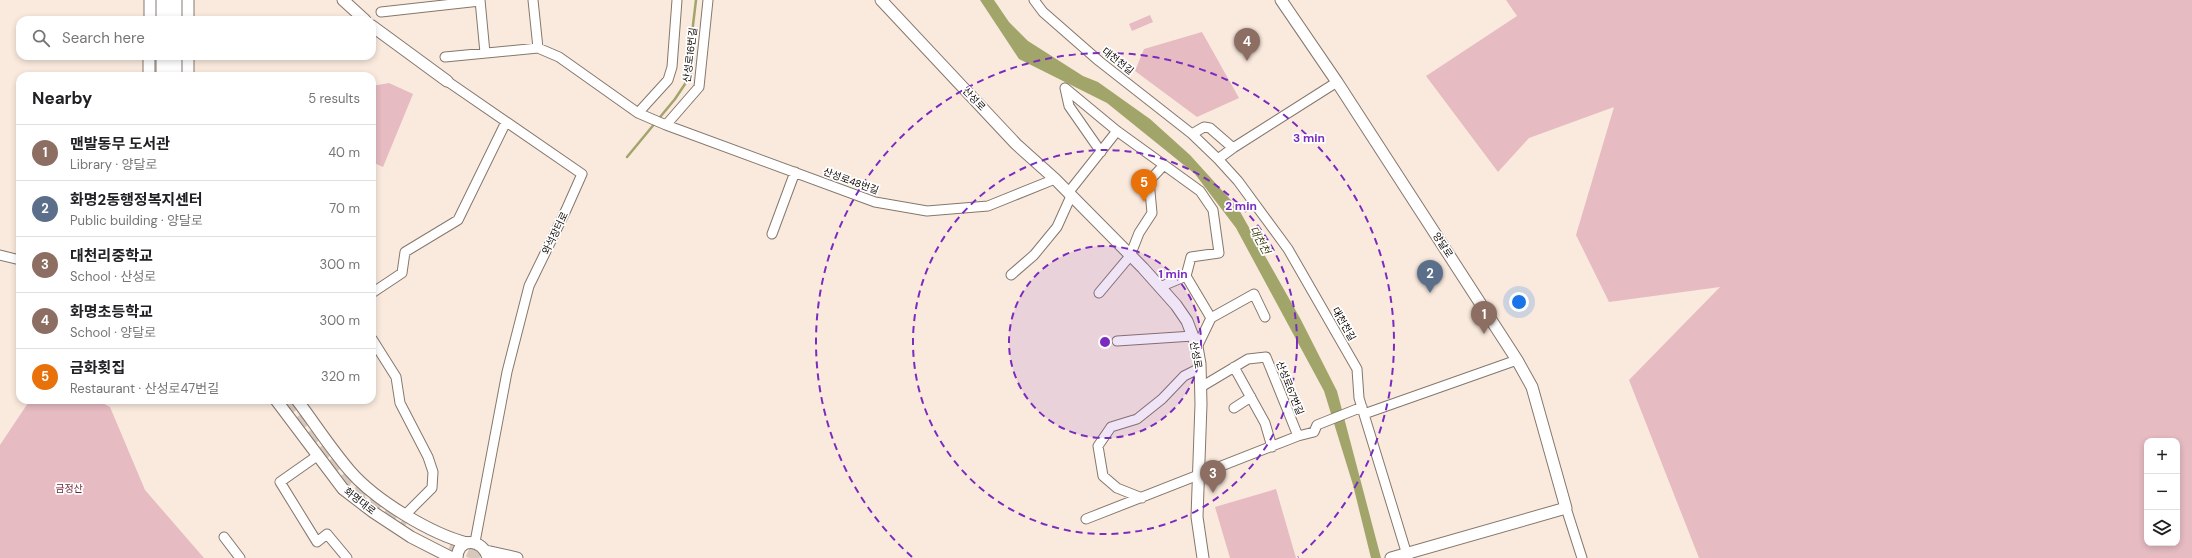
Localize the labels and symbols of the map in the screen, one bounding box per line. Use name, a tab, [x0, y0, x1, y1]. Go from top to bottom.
street label: 산성로16번길	[680, 27, 700, 83]
pin: 4	[1234, 28, 1260, 61]
street label: 대천천길	[1099, 45, 1137, 77]
street label: 산성로	[960, 85, 988, 113]
text: 3 min	[1293, 130, 1325, 146]
street label: 산성로48번길	[821, 165, 881, 197]
pin: 5	[1131, 169, 1157, 202]
text: 2 min	[1225, 198, 1257, 214]
street label: 와석장터로	[539, 209, 571, 257]
water label: 대천천	[1247, 223, 1274, 258]
street label: 양달로	[1430, 230, 1456, 260]
pin: 2	[1417, 260, 1443, 293]
text: 1 min	[1158, 266, 1188, 282]
your location	[1509, 292, 1529, 312]
pin: 1	[1471, 301, 1497, 334]
street label: 대천천길	[1329, 305, 1359, 343]
centre of rings	[1098, 335, 1112, 349]
street label: 산성로	[1187, 340, 1205, 370]
street label: 산성로67번길	[1273, 359, 1307, 417]
pin: 3	[1200, 460, 1226, 493]
park label: 금정산	[55, 482, 83, 495]
street label: 화명대로	[341, 485, 379, 517]

